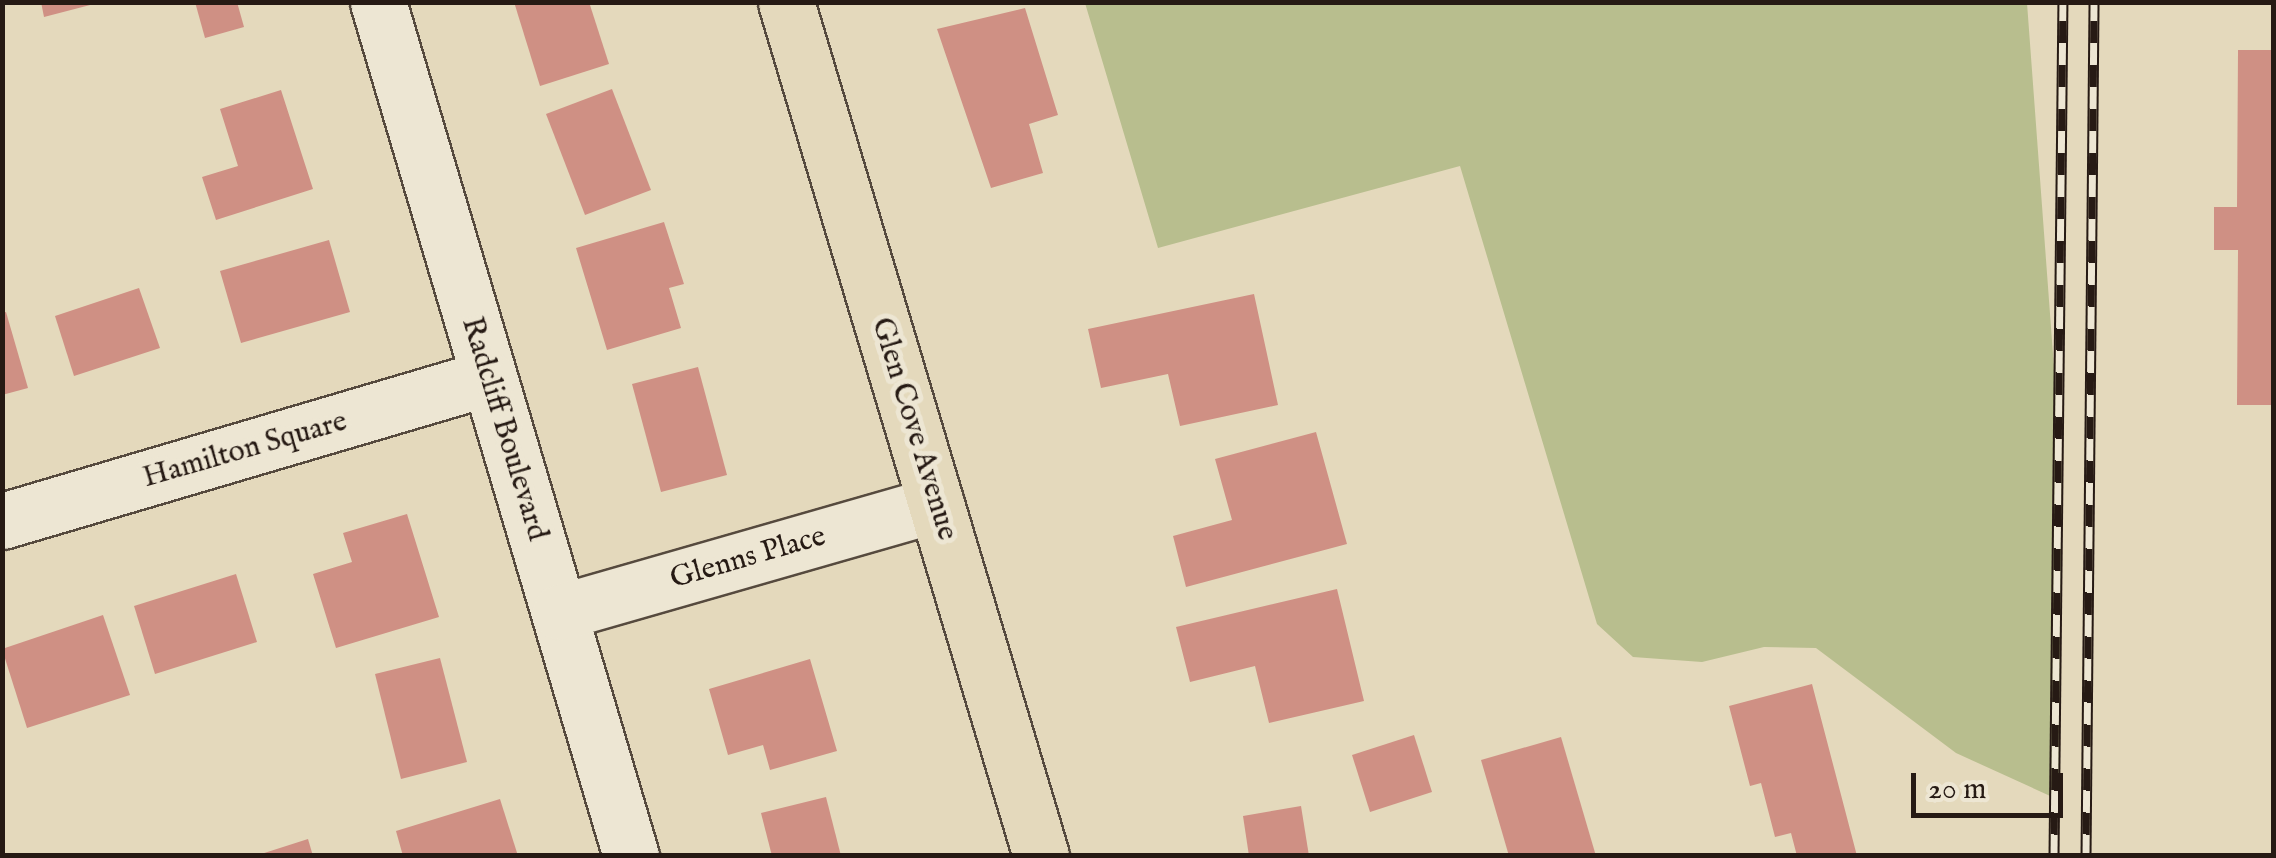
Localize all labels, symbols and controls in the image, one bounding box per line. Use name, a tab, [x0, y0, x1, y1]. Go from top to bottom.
street label: Radcliff Boulevard	[453, 313, 555, 545]
street label: Glen Cove Avenue	[863, 313, 965, 545]
street label: Hamilton Square	[139, 404, 351, 496]
street label: Glenns Place	[666, 519, 830, 597]
scale bar	[1916, 753, 2068, 815]
text: 20 m	[1928, 771, 1987, 809]

